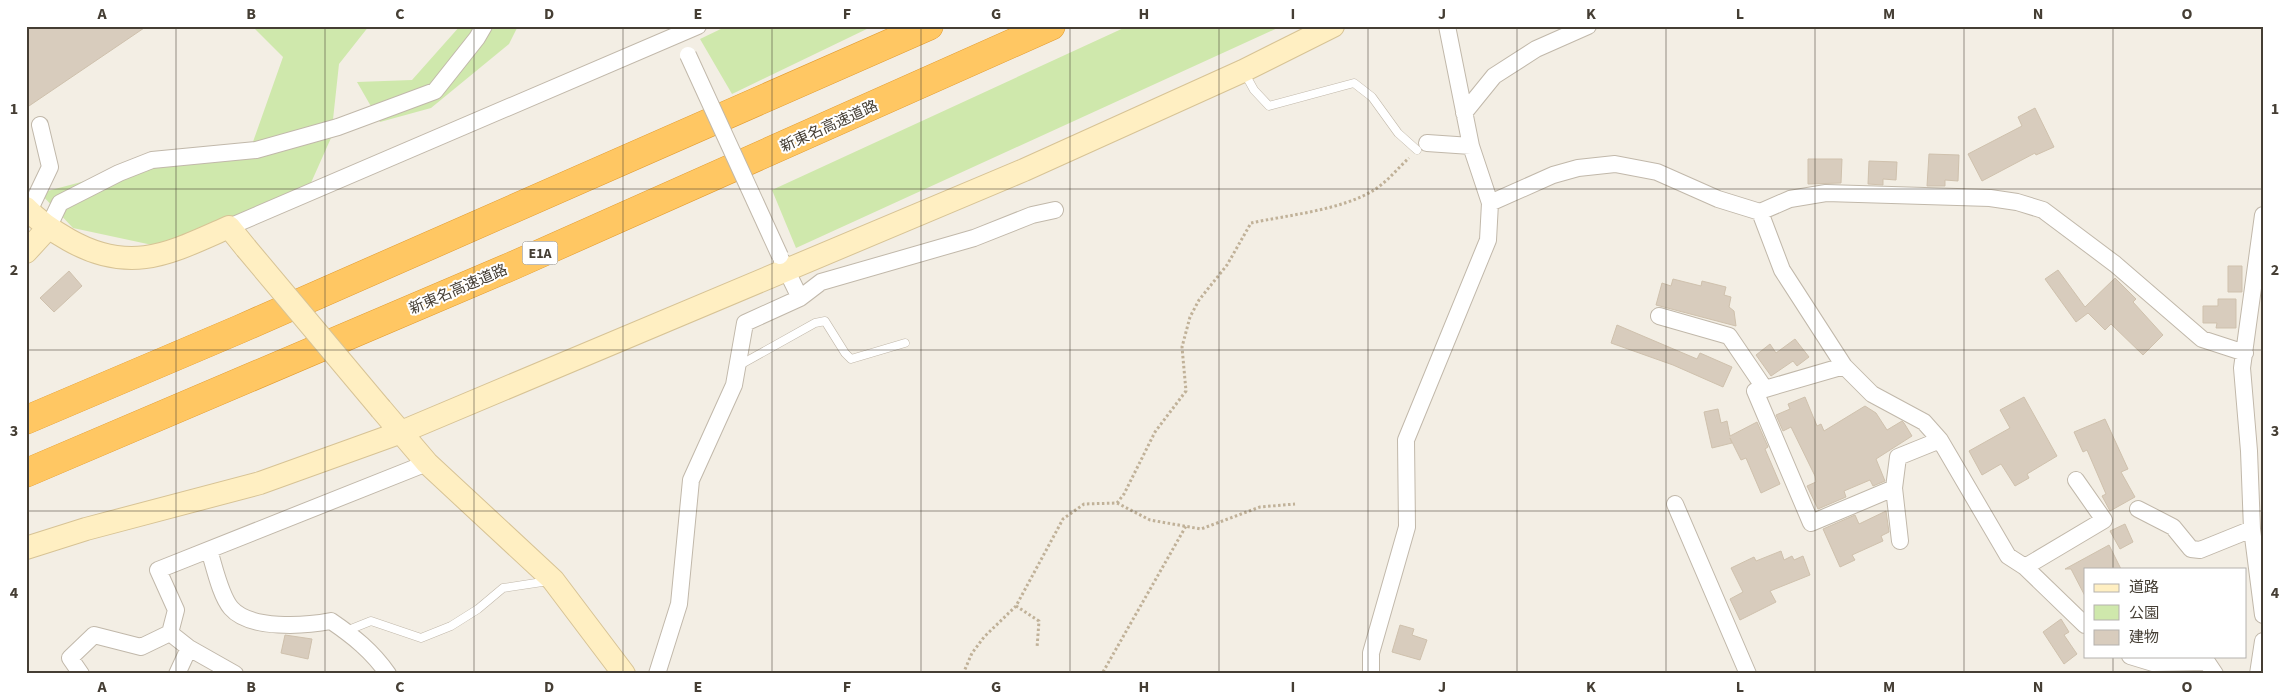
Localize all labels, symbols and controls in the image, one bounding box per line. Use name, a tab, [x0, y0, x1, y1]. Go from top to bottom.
text: A	[96, 3, 107, 25]
text: B	[246, 3, 256, 25]
text: C	[395, 3, 405, 25]
text: D	[544, 3, 554, 25]
text: E	[694, 3, 702, 25]
text: F	[843, 3, 851, 25]
text: G	[991, 3, 1001, 25]
text: H	[1139, 3, 1149, 25]
text: I	[1291, 3, 1295, 25]
text: J	[1438, 3, 1446, 25]
text: K	[1586, 3, 1596, 25]
text: L	[1736, 3, 1744, 25]
text: M	[1883, 3, 1895, 25]
text: N	[2033, 3, 2043, 25]
text: O	[2182, 3, 2193, 25]
street label: 新東名高速道路	[777, 96, 881, 157]
text: 1	[10, 98, 18, 120]
text: 1	[2271, 98, 2279, 120]
road number: E1A	[522, 242, 558, 264]
text: 2	[10, 259, 18, 281]
street label: 新東名高速道路	[406, 259, 511, 320]
text: 2	[2271, 259, 2279, 281]
text: 3	[10, 420, 18, 442]
text: 3	[2271, 420, 2279, 442]
legend	[2084, 568, 2246, 658]
text: 道路	[2129, 577, 2159, 598]
text: 4	[10, 582, 19, 604]
text: 4	[2271, 582, 2280, 604]
text: 公園	[2129, 603, 2159, 624]
text: 建物	[2129, 627, 2159, 648]
text: A	[96, 676, 107, 698]
text: B	[246, 676, 256, 698]
text: C	[395, 676, 405, 698]
text: D	[544, 676, 554, 698]
text: E	[694, 676, 702, 698]
text: F	[843, 676, 851, 698]
text: G	[991, 676, 1001, 698]
text: H	[1139, 676, 1149, 698]
text: I	[1291, 676, 1295, 698]
text: J	[1438, 676, 1446, 698]
text: K	[1586, 676, 1596, 698]
text: L	[1736, 676, 1744, 698]
text: M	[1883, 676, 1895, 698]
text: N	[2033, 676, 2043, 698]
text: O	[2182, 676, 2193, 698]

